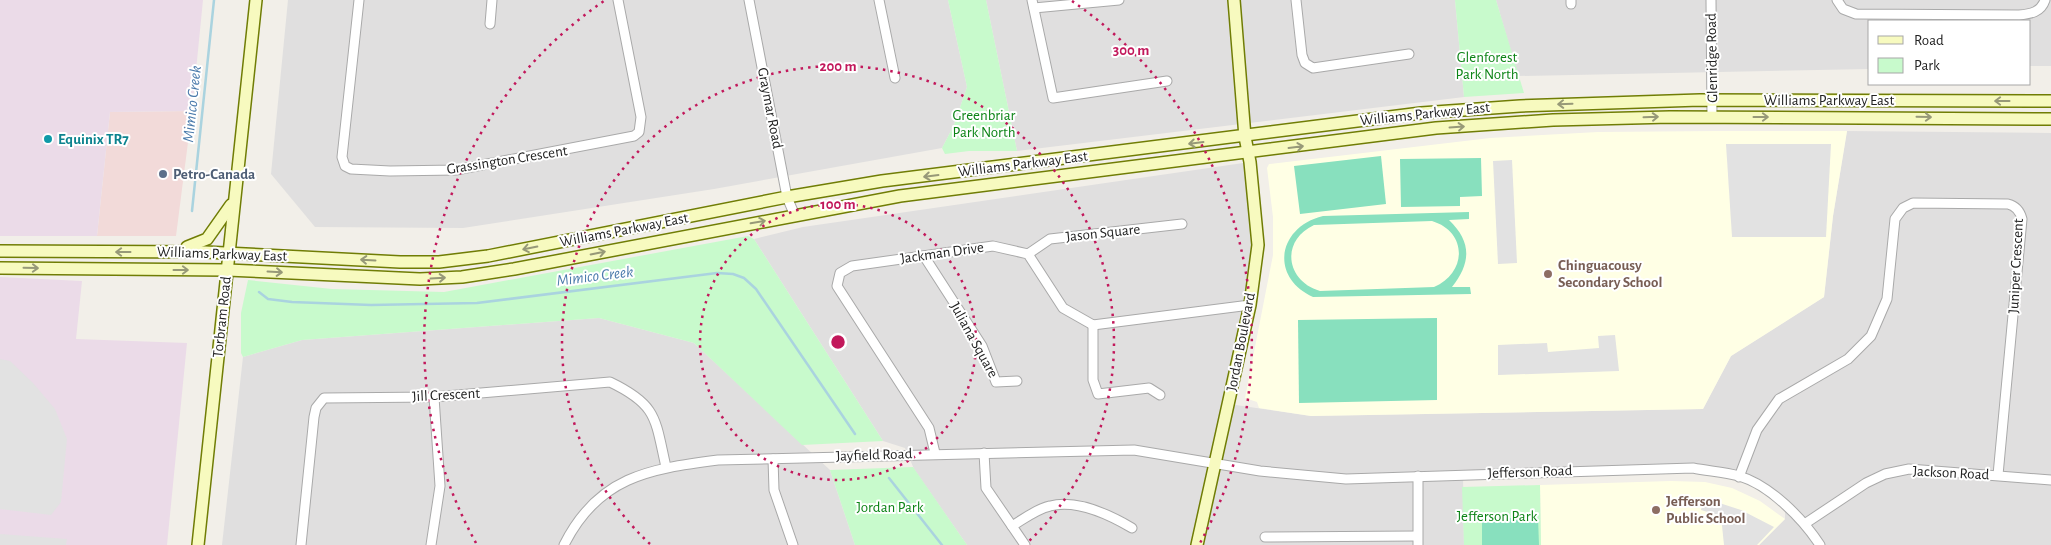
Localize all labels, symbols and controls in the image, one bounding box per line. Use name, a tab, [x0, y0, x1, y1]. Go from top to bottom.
street label: Glenridge Road	[1704, 13, 1720, 103]
legend	[1868, 20, 2031, 85]
text: Road	[1914, 33, 1944, 48]
text: 300 m	[1113, 43, 1149, 58]
park label: Glenforest Park North	[1456, 50, 1518, 82]
text: Park	[1914, 58, 1940, 73]
text: 200 m	[819, 59, 857, 74]
water label: Mimico Creek	[180, 65, 204, 143]
street label: Graymar Road	[755, 66, 785, 150]
street label: Williams Parkway East	[1764, 93, 1894, 108]
one-way arrow	[1995, 96, 2011, 106]
one-way arrow	[1557, 99, 1573, 108]
street label: Williams Parkway East	[1359, 100, 1491, 128]
park label: Greenbriar Park North	[953, 108, 1016, 140]
one-way arrow	[1642, 112, 1659, 122]
one-way arrow	[1752, 112, 1769, 122]
one-way arrow	[1915, 112, 1931, 122]
one-way arrow	[1449, 122, 1465, 131]
place label: Equinix TR7	[58, 132, 129, 147]
marker: Equinix TR7	[42, 133, 54, 145]
one-way arrow	[1189, 138, 1205, 148]
one-way arrow	[1287, 141, 1303, 151]
street label: Grassington Crescent	[446, 143, 569, 177]
street label: Williams Parkway East	[957, 149, 1089, 179]
place label: Petro-Canada	[173, 167, 255, 182]
marker: Petro-Canada	[157, 168, 169, 180]
one-way arrow	[923, 171, 939, 181]
text: 100 m	[820, 197, 856, 212]
street label: Williams Parkway East	[559, 210, 690, 250]
one-way arrow	[749, 217, 765, 227]
street label: Juniper Crescent	[2006, 218, 2026, 314]
street label: Jason Square	[1065, 222, 1141, 244]
street label: Jackman Drive	[899, 240, 985, 266]
one-way arrow	[522, 243, 538, 253]
street label: Williams Parkway East	[157, 244, 288, 264]
one-way arrow	[115, 247, 131, 257]
one-way arrow	[590, 247, 606, 257]
one-way arrow	[361, 256, 377, 265]
place label: Chinguacousy Secondary School	[1558, 258, 1662, 290]
one-way arrow	[22, 263, 39, 273]
water label: Mimico Creek	[556, 263, 634, 289]
one-way arrow	[172, 265, 189, 275]
one-way arrow	[267, 268, 283, 277]
marker: Chinguacousy Secondary School	[1542, 268, 1554, 280]
one-way arrow	[429, 273, 445, 283]
street label: Torbram Road	[210, 275, 234, 358]
street label: Jordan Boulevard	[1224, 291, 1258, 393]
street label: Juliana Square	[947, 300, 1001, 380]
centre of rings	[829, 333, 847, 351]
street label: Jill Crescent	[412, 386, 481, 404]
street label: Jayfield Road	[836, 446, 913, 464]
street label: Jefferson Road	[1487, 463, 1573, 481]
street label: Jackson Road	[1912, 464, 1990, 483]
place label: Jefferson Public School	[1666, 494, 1745, 526]
park label: Jordan Park	[856, 500, 924, 515]
marker: Jefferson Public School	[1650, 504, 1662, 516]
park label: Jefferson Park	[1457, 509, 1538, 524]

